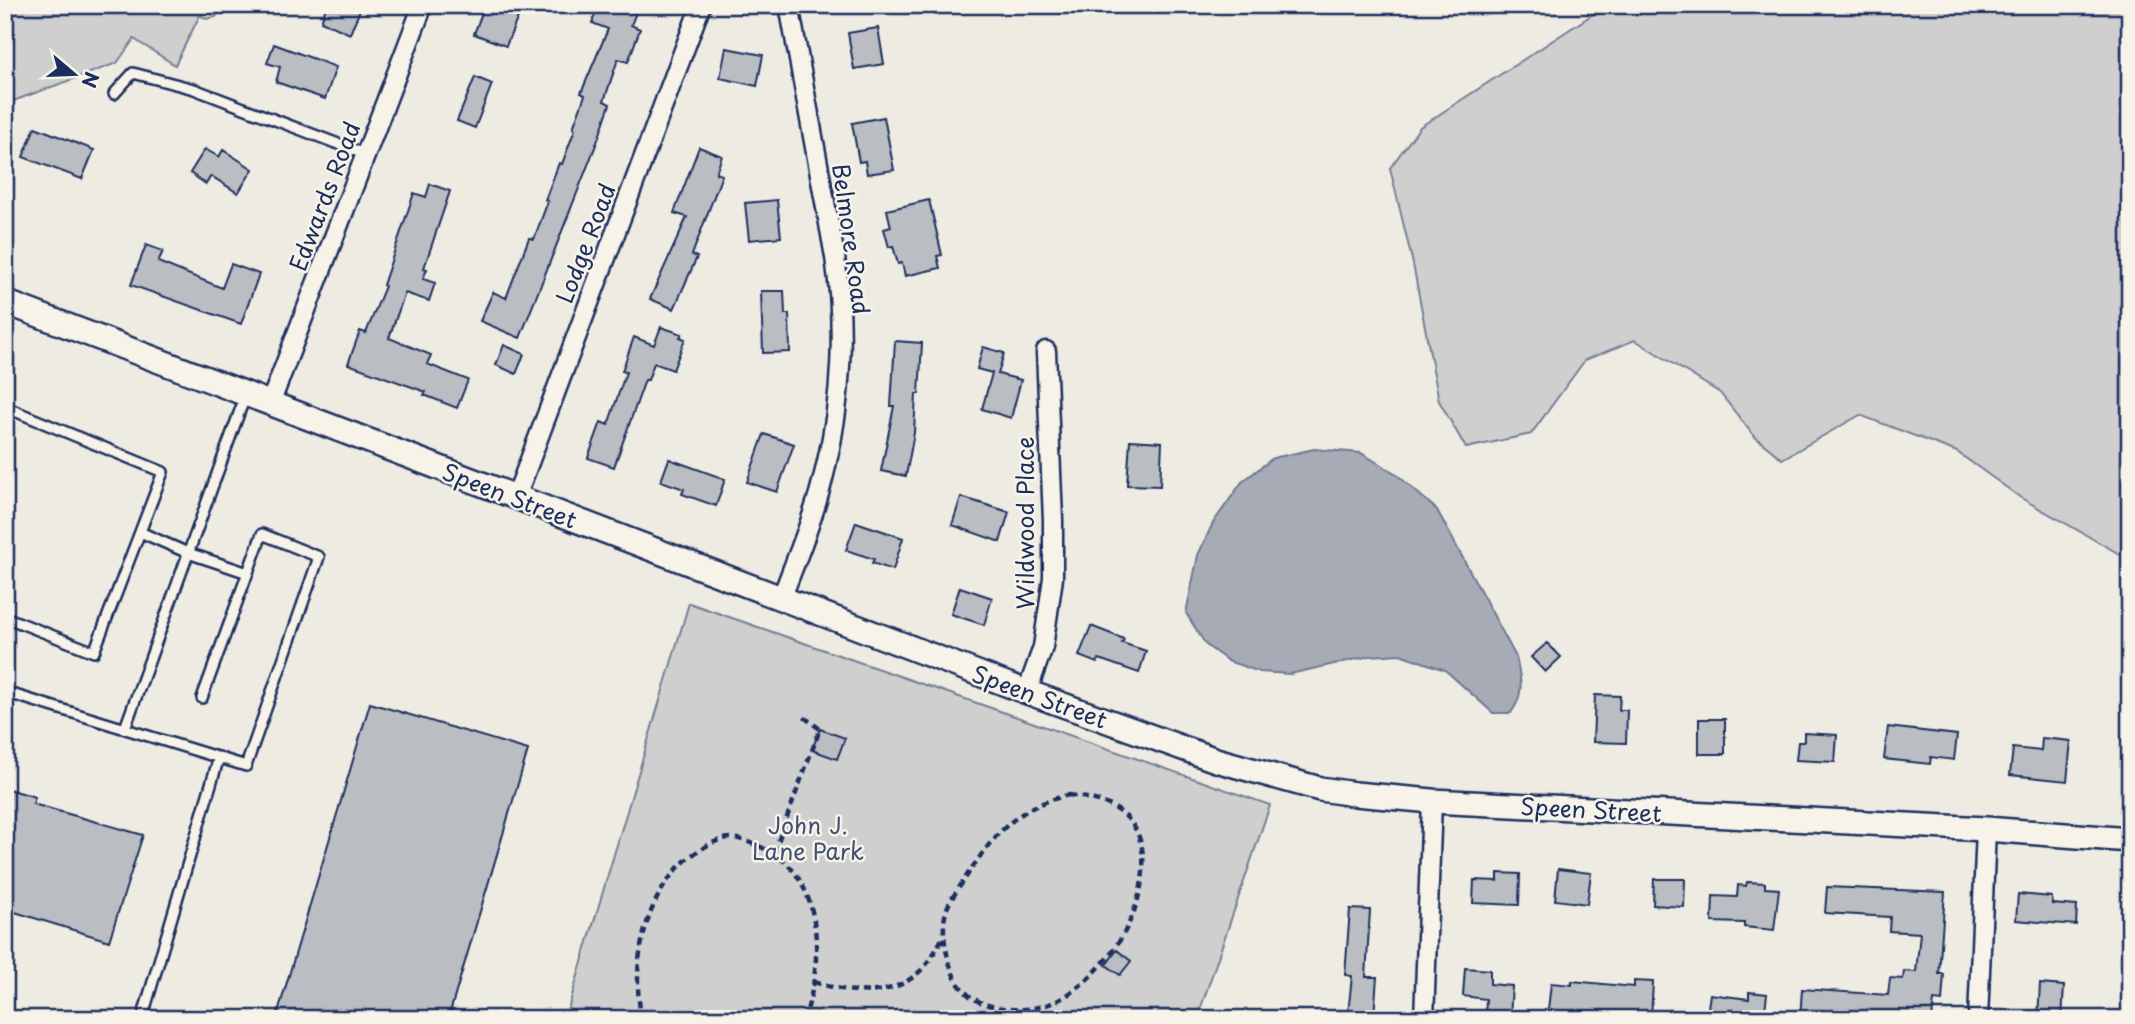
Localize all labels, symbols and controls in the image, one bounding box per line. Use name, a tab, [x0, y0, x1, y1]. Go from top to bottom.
north arrow	[38, 38, 108, 108]
text: N	[75, 68, 107, 92]
street label: Edwards Road	[279, 116, 369, 276]
street label: Belmore Road	[824, 161, 880, 317]
street label: Lodge Road	[546, 178, 624, 308]
street label: Wildwood Place	[1007, 437, 1042, 609]
street label: Speen Street	[438, 453, 582, 537]
street label: Speen Street	[968, 655, 1112, 737]
street label: Speen Street	[1520, 788, 1662, 830]
park label: John J. Lane Park	[752, 807, 864, 868]

